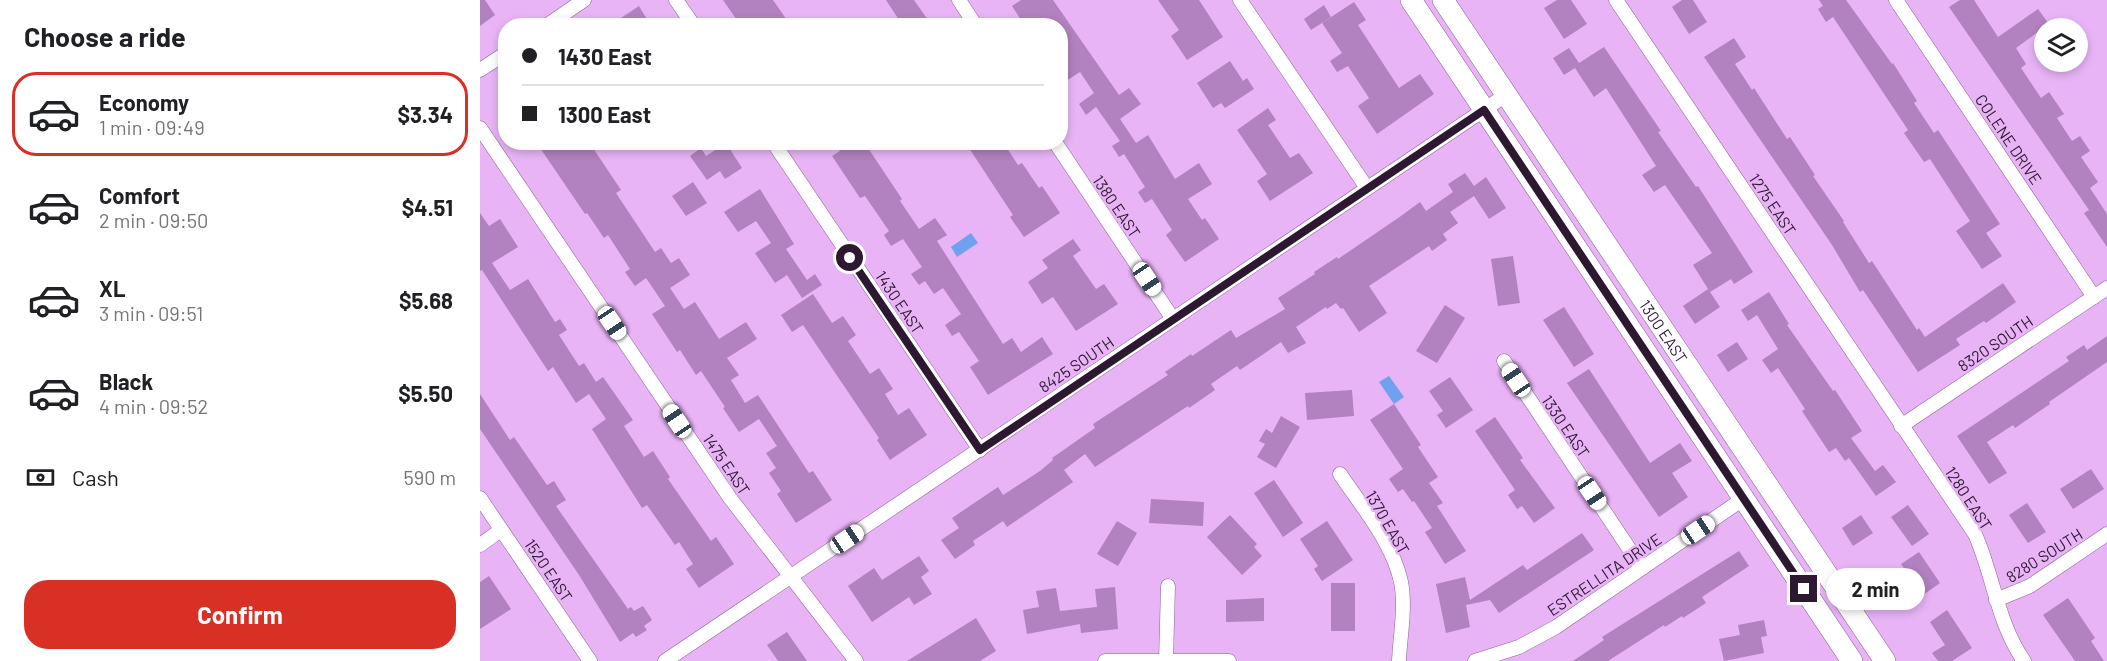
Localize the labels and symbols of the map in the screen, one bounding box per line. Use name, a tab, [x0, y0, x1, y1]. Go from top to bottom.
street label: COLENE DRIVE	[1972, 90, 2046, 188]
street label: 1275 EAST	[1746, 170, 1800, 238]
street label: 1380 EAST	[1089, 171, 1145, 241]
route start	[836, 244, 863, 271]
car	[1129, 259, 1165, 299]
street label: 1430 EAST	[872, 267, 928, 337]
street label: 1300 EAST	[1636, 296, 1692, 366]
car	[594, 303, 630, 343]
street label: 8320 SOUTH	[1954, 311, 2036, 375]
street label: 8425 SOUTH	[1035, 332, 1117, 396]
car	[1498, 360, 1534, 400]
street label: 1330 EAST	[1538, 391, 1594, 461]
car	[659, 401, 695, 441]
street label: 1475 EAST	[700, 430, 754, 498]
street label: 1280 EAST	[1942, 463, 1996, 533]
car	[1574, 473, 1610, 513]
street label: 1370 EAST	[1362, 487, 1414, 557]
car	[1678, 512, 1718, 548]
car	[827, 521, 867, 557]
street label: 8280 SOUTH	[2002, 524, 2086, 586]
street label: ESTRELLITA DRIVE	[1543, 529, 1665, 619]
street label: 1520 EAST	[521, 535, 577, 605]
callout: 2 min	[1825, 568, 1924, 610]
route end	[1790, 575, 1817, 602]

